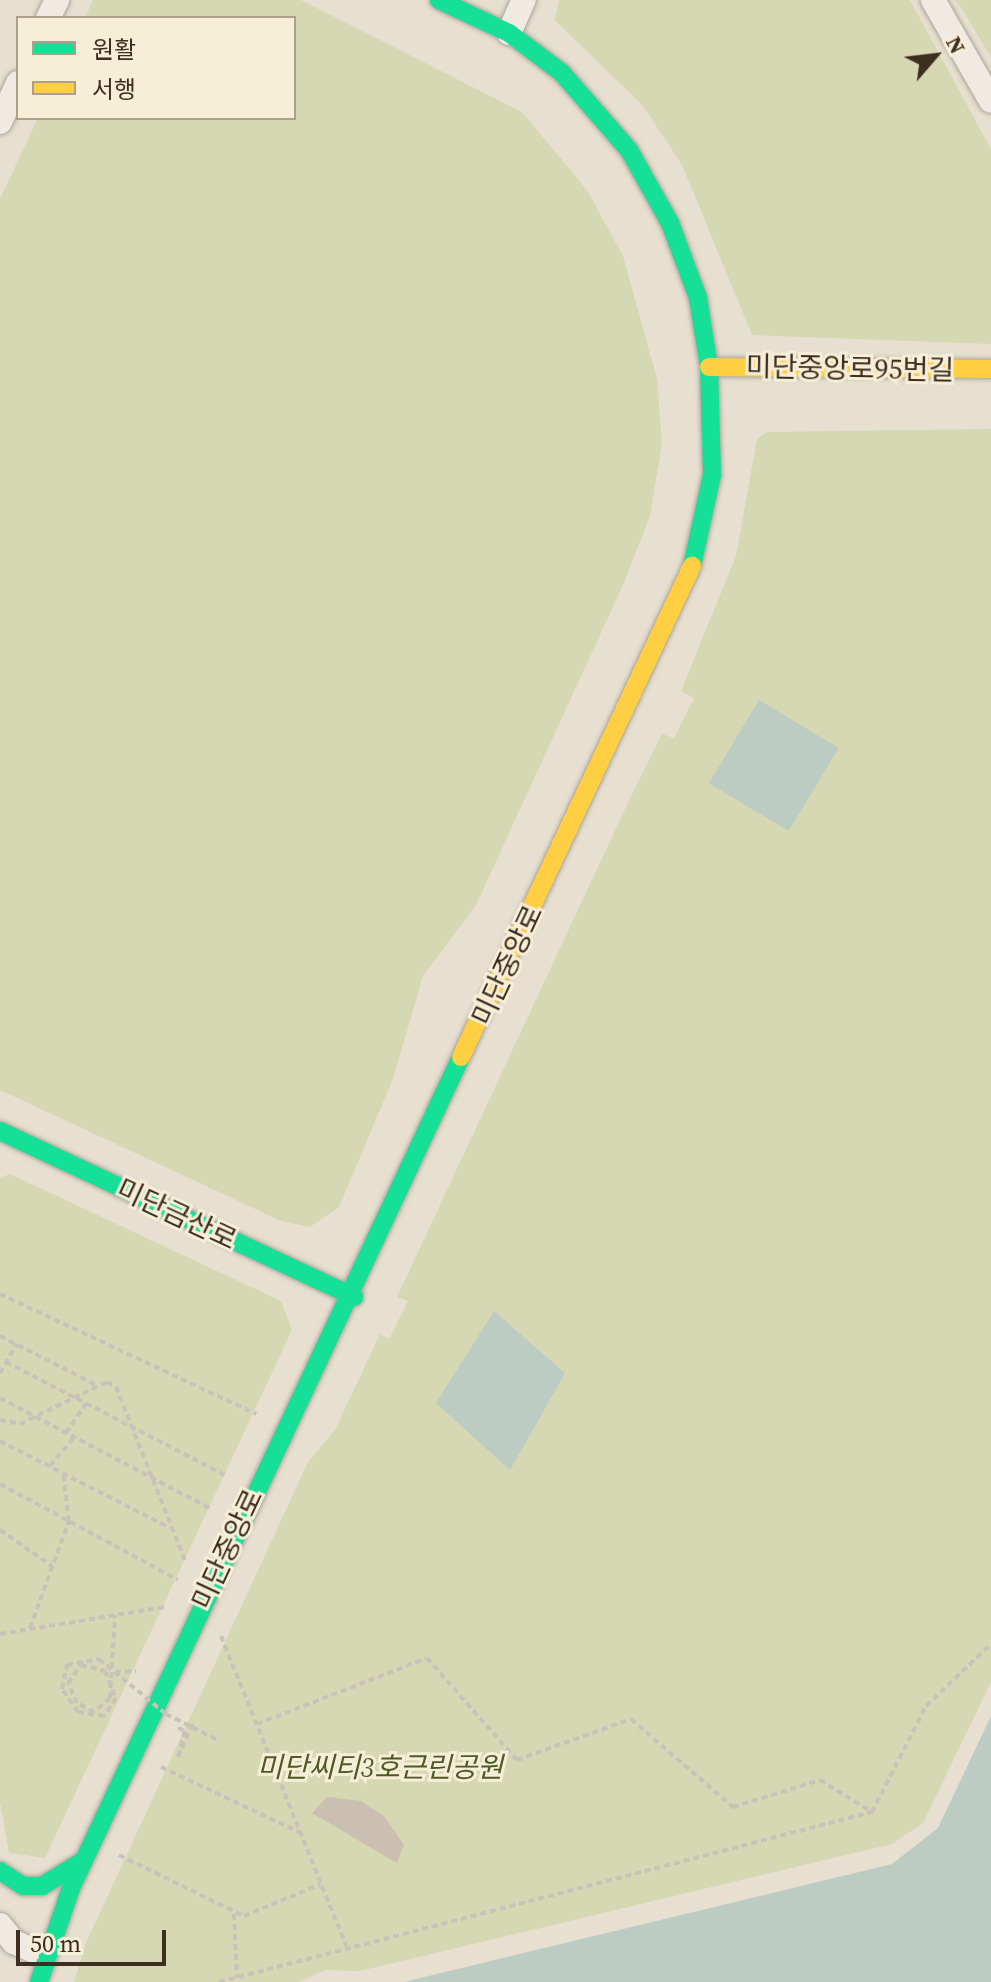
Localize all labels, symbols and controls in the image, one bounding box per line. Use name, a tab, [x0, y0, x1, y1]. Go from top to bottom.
legend	[16, 16, 296, 120]
north arrow	[895, 16, 975, 96]
text: N	[939, 31, 973, 59]
text: 원활	[92, 33, 136, 66]
text: 서행	[92, 73, 136, 106]
street label: 미단중앙로95번길	[746, 349, 954, 387]
street label: 미단중앙로	[465, 900, 549, 1030]
street label: 미단금산로	[112, 1172, 242, 1256]
street label: 미단중앙로	[185, 1484, 269, 1614]
park label: 미단씨티3호근린공원	[257, 1750, 503, 1784]
scale bar	[20, 1914, 170, 1964]
text: 50 m	[30, 1927, 81, 1960]

